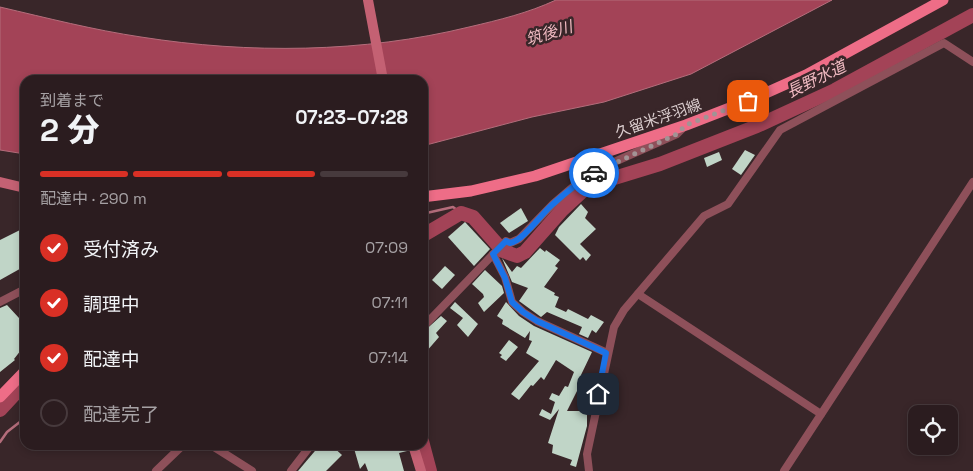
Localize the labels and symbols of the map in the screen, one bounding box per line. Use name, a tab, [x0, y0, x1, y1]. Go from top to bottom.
water label: 筑後川	[523, 15, 577, 50]
water label: 長野水道	[783, 54, 852, 102]
pin	[727, 80, 769, 122]
street label: 久留米浮羽線	[612, 94, 704, 142]
courier	[569, 148, 619, 198]
pin	[577, 373, 619, 415]

